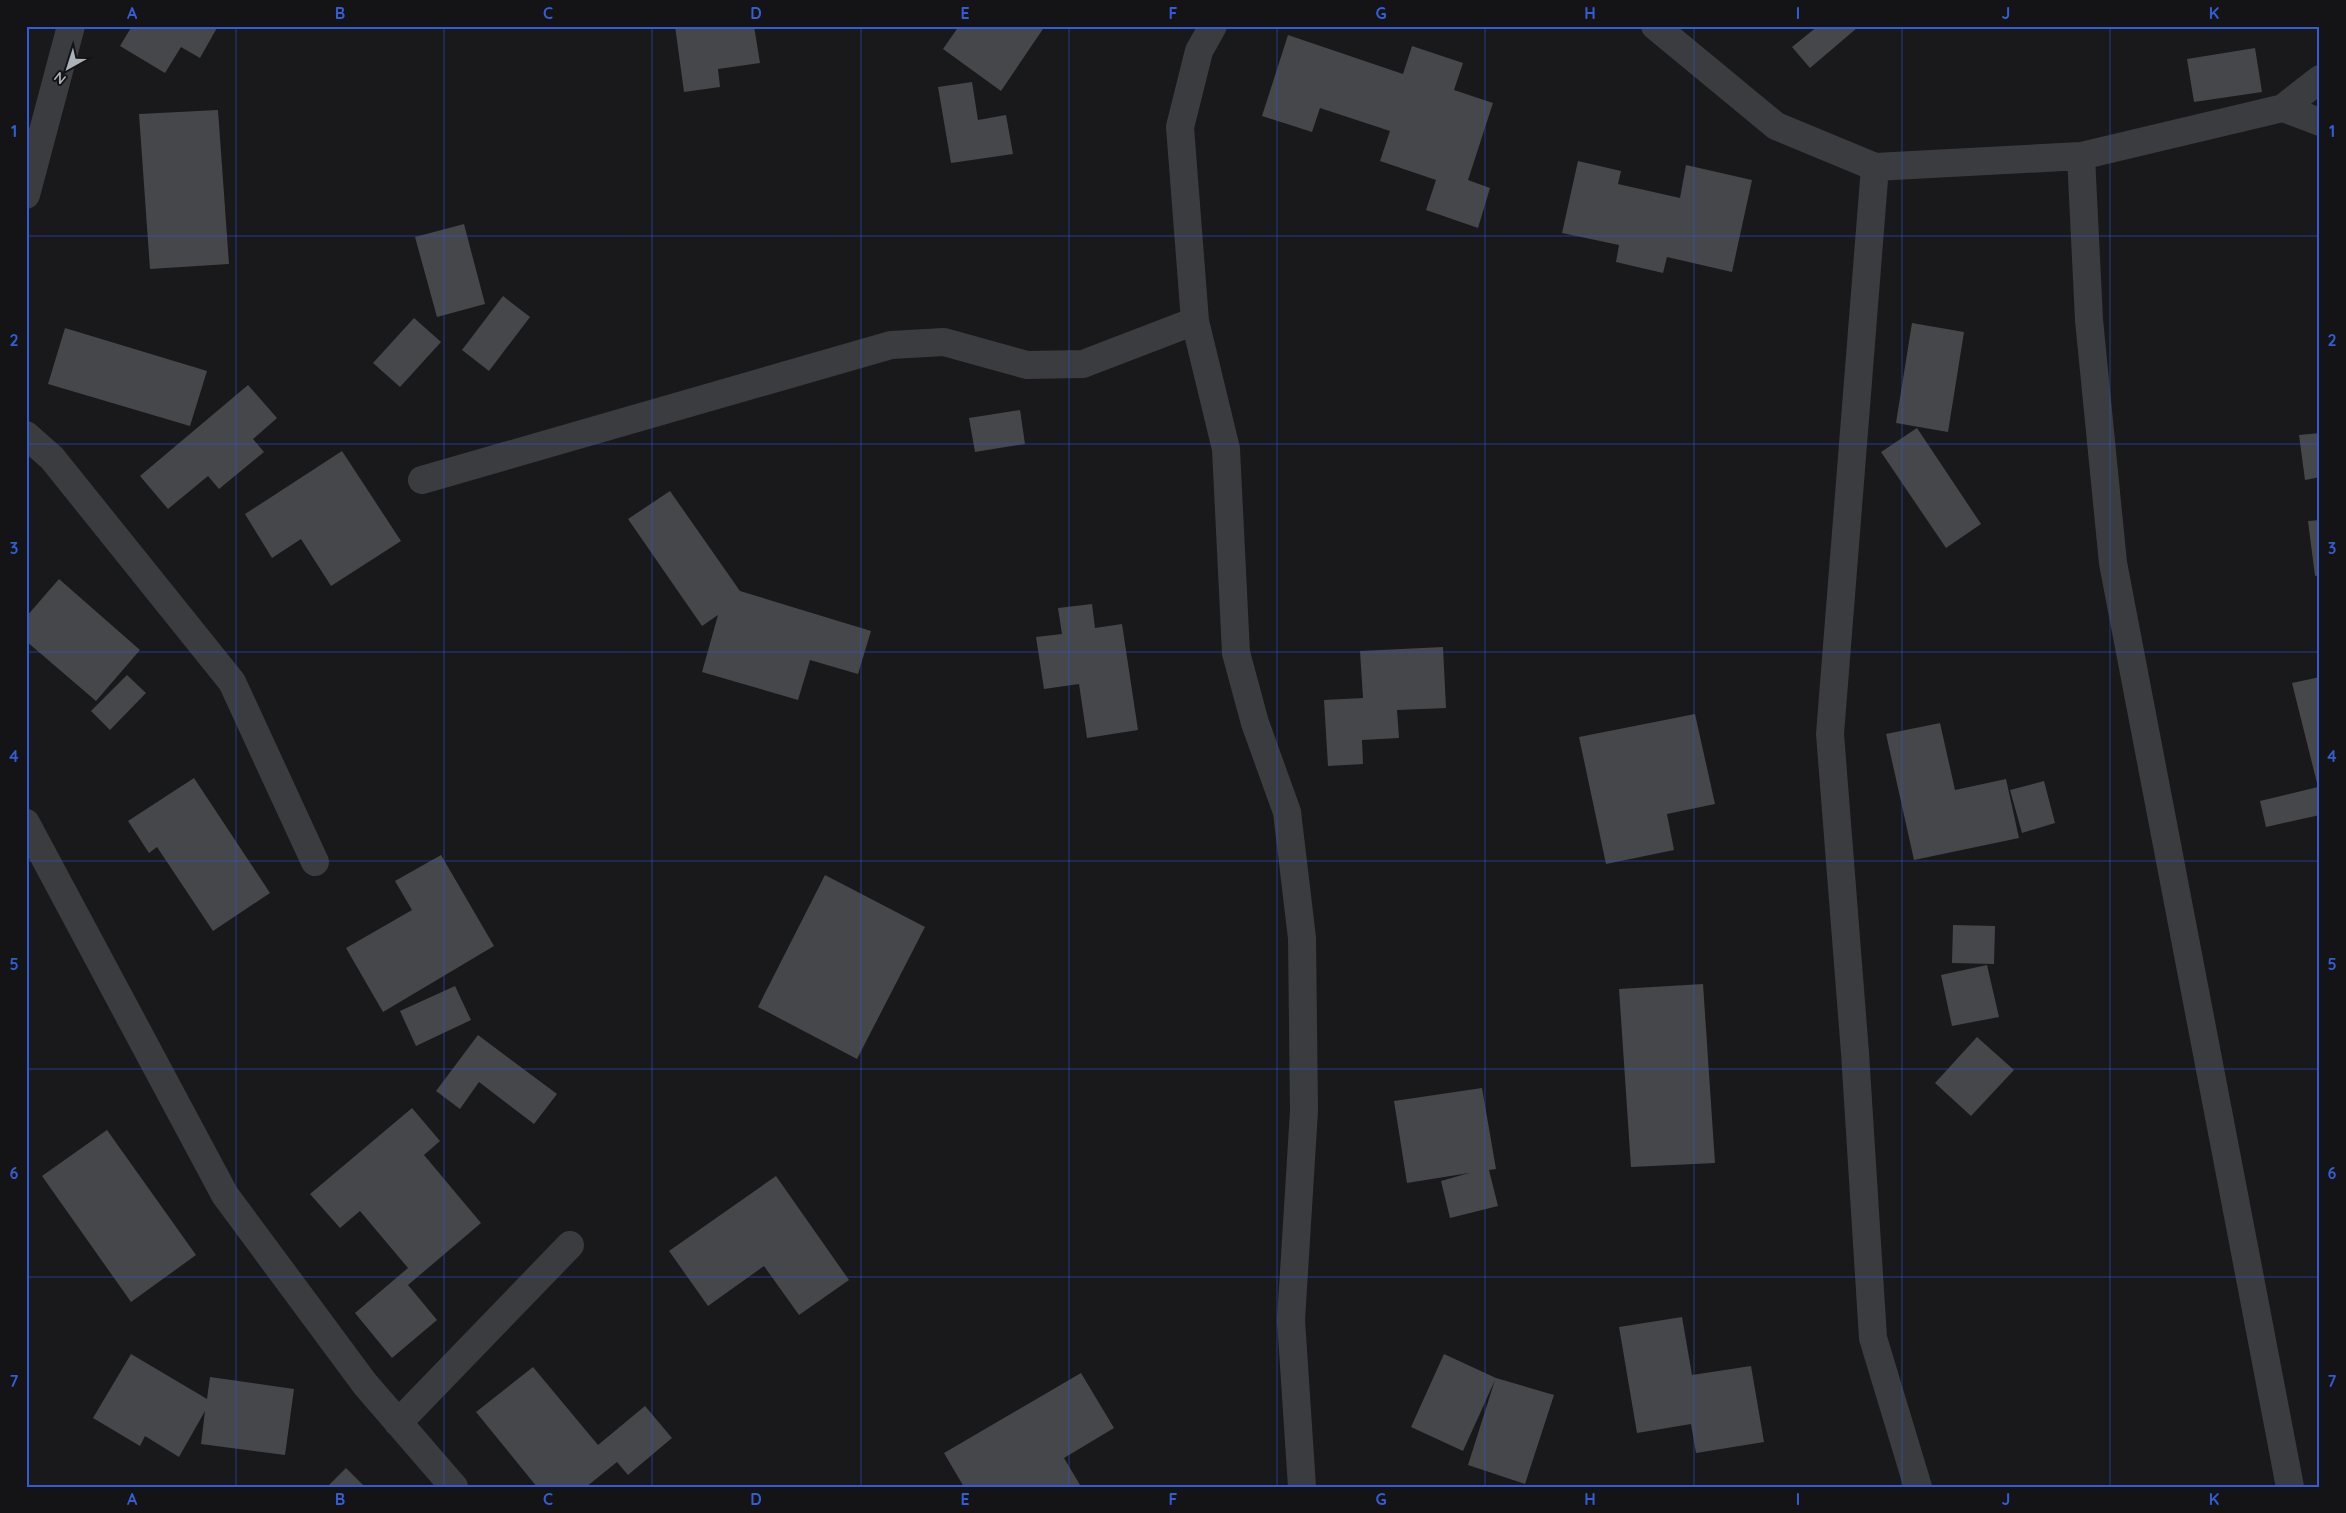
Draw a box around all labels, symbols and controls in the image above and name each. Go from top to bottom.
text: A [127,3,138,23]
text: B [335,3,345,23]
text: C [543,3,553,23]
text: D [750,3,762,23]
text: E [960,3,970,23]
text: F [1169,3,1178,23]
text: G [1375,3,1387,23]
text: H [1584,3,1596,23]
text: I [1796,3,1800,23]
text: J [2002,3,2010,23]
text: K [2209,3,2219,23]
north arrow [42,42,92,92]
text: N [50,68,69,88]
text: 1 [11,121,17,141]
text: 1 [2329,121,2335,141]
text: 2 [9,330,19,350]
text: 2 [2327,330,2337,350]
text: 3 [10,538,18,558]
text: 3 [2328,538,2336,558]
text: 4 [9,746,19,766]
text: 4 [2327,746,2337,766]
text: 5 [9,954,19,974]
text: 5 [2327,954,2337,974]
text: 6 [10,1163,19,1183]
text: 6 [2328,1163,2337,1183]
text: 7 [10,1371,19,1391]
text: 7 [2328,1371,2337,1391]
text: A [127,1489,138,1509]
text: B [335,1489,345,1509]
text: C [543,1489,553,1509]
text: D [750,1489,762,1509]
text: E [960,1489,970,1509]
text: F [1169,1489,1178,1509]
text: G [1375,1489,1387,1509]
text: H [1584,1489,1596,1509]
text: I [1796,1489,1800,1509]
text: J [2002,1489,2010,1509]
text: K [2209,1489,2219,1509]

